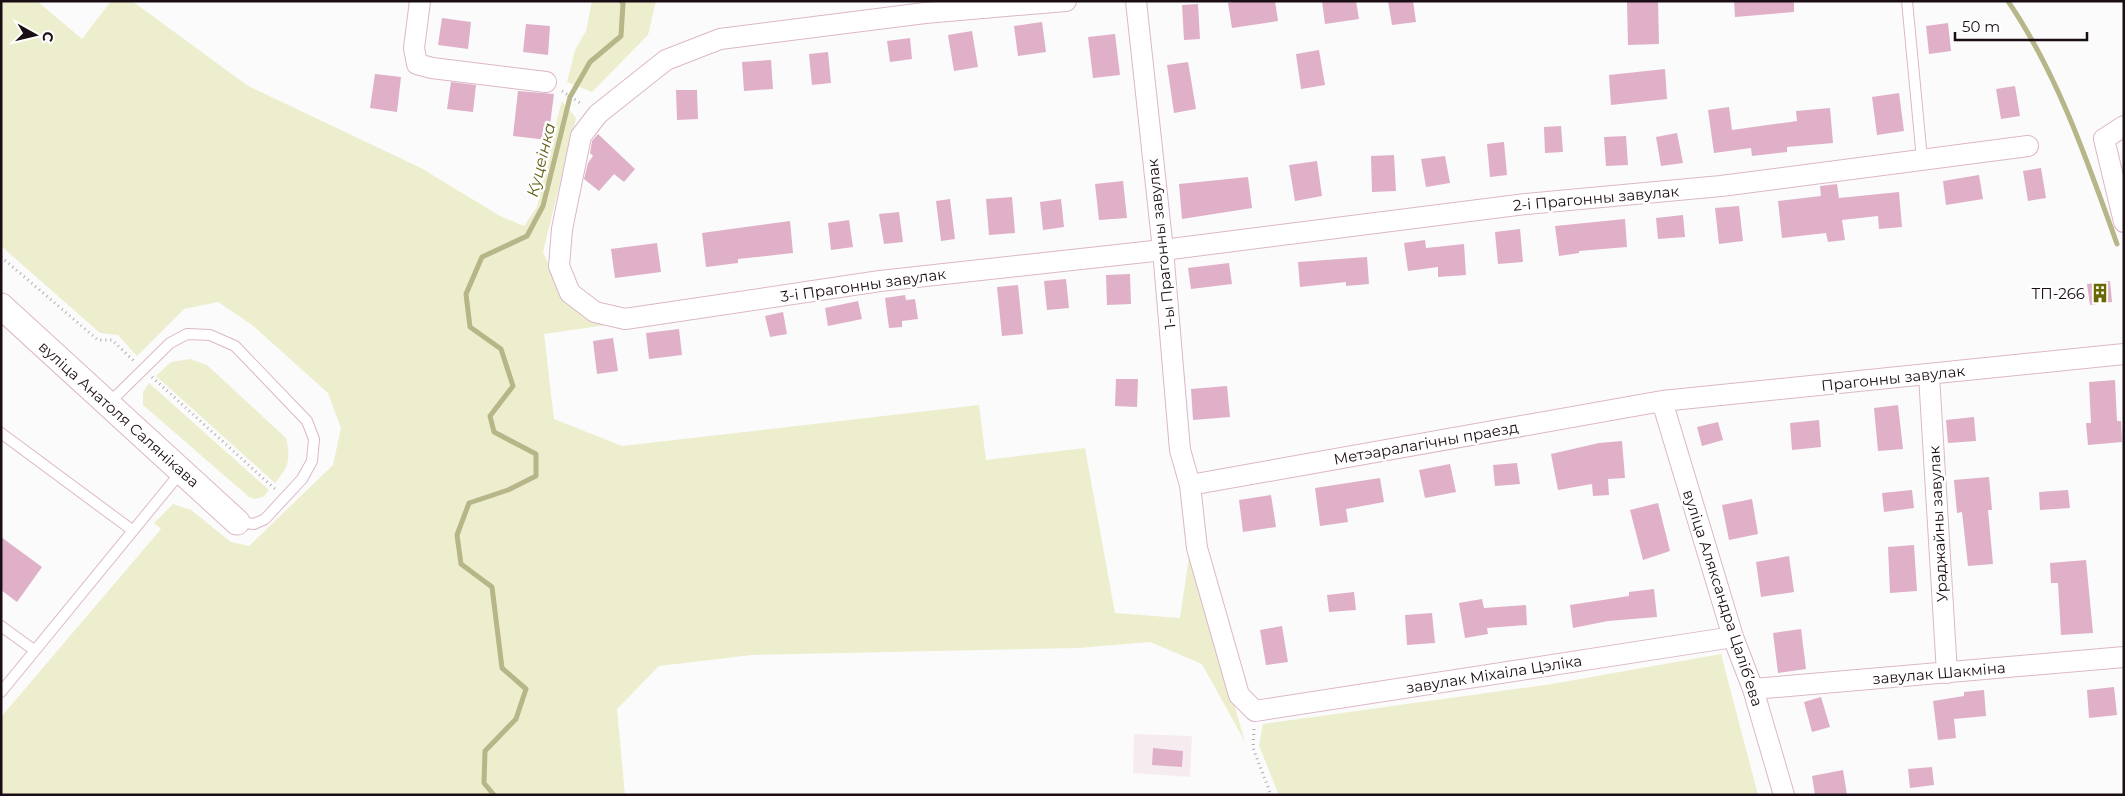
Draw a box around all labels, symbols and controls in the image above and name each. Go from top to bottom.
north arrow [10,10,60,60]
scale bar [1955,10,2088,42]
text: 50 m [1962,17,2000,36]
text: С [38,31,57,43]
water label: Куцеінка [523,121,559,199]
street label: 1-ы Прагонны завулак [1143,158,1179,330]
street label: 2-і Прагонны завулак [1512,181,1680,215]
street label: 3-і Прагонны завулак [779,264,947,306]
building icon: ТП-266 [2089,282,2111,304]
place label: ТП-266 [2032,284,2085,303]
street label: вуліца Анатоля Салянікава [35,337,203,491]
street label: Прагонны завулак [1820,361,1966,395]
street label: Метэаралагічны праезд [1332,417,1520,469]
street label: Ураджайны завулак [1924,445,1952,603]
street label: вуліца Аляксандра Цалібʼева [1679,487,1767,709]
street label: завулак Міхаіла Цэліка [1405,651,1583,697]
street label: завулак Шакміна [1872,658,2006,688]

